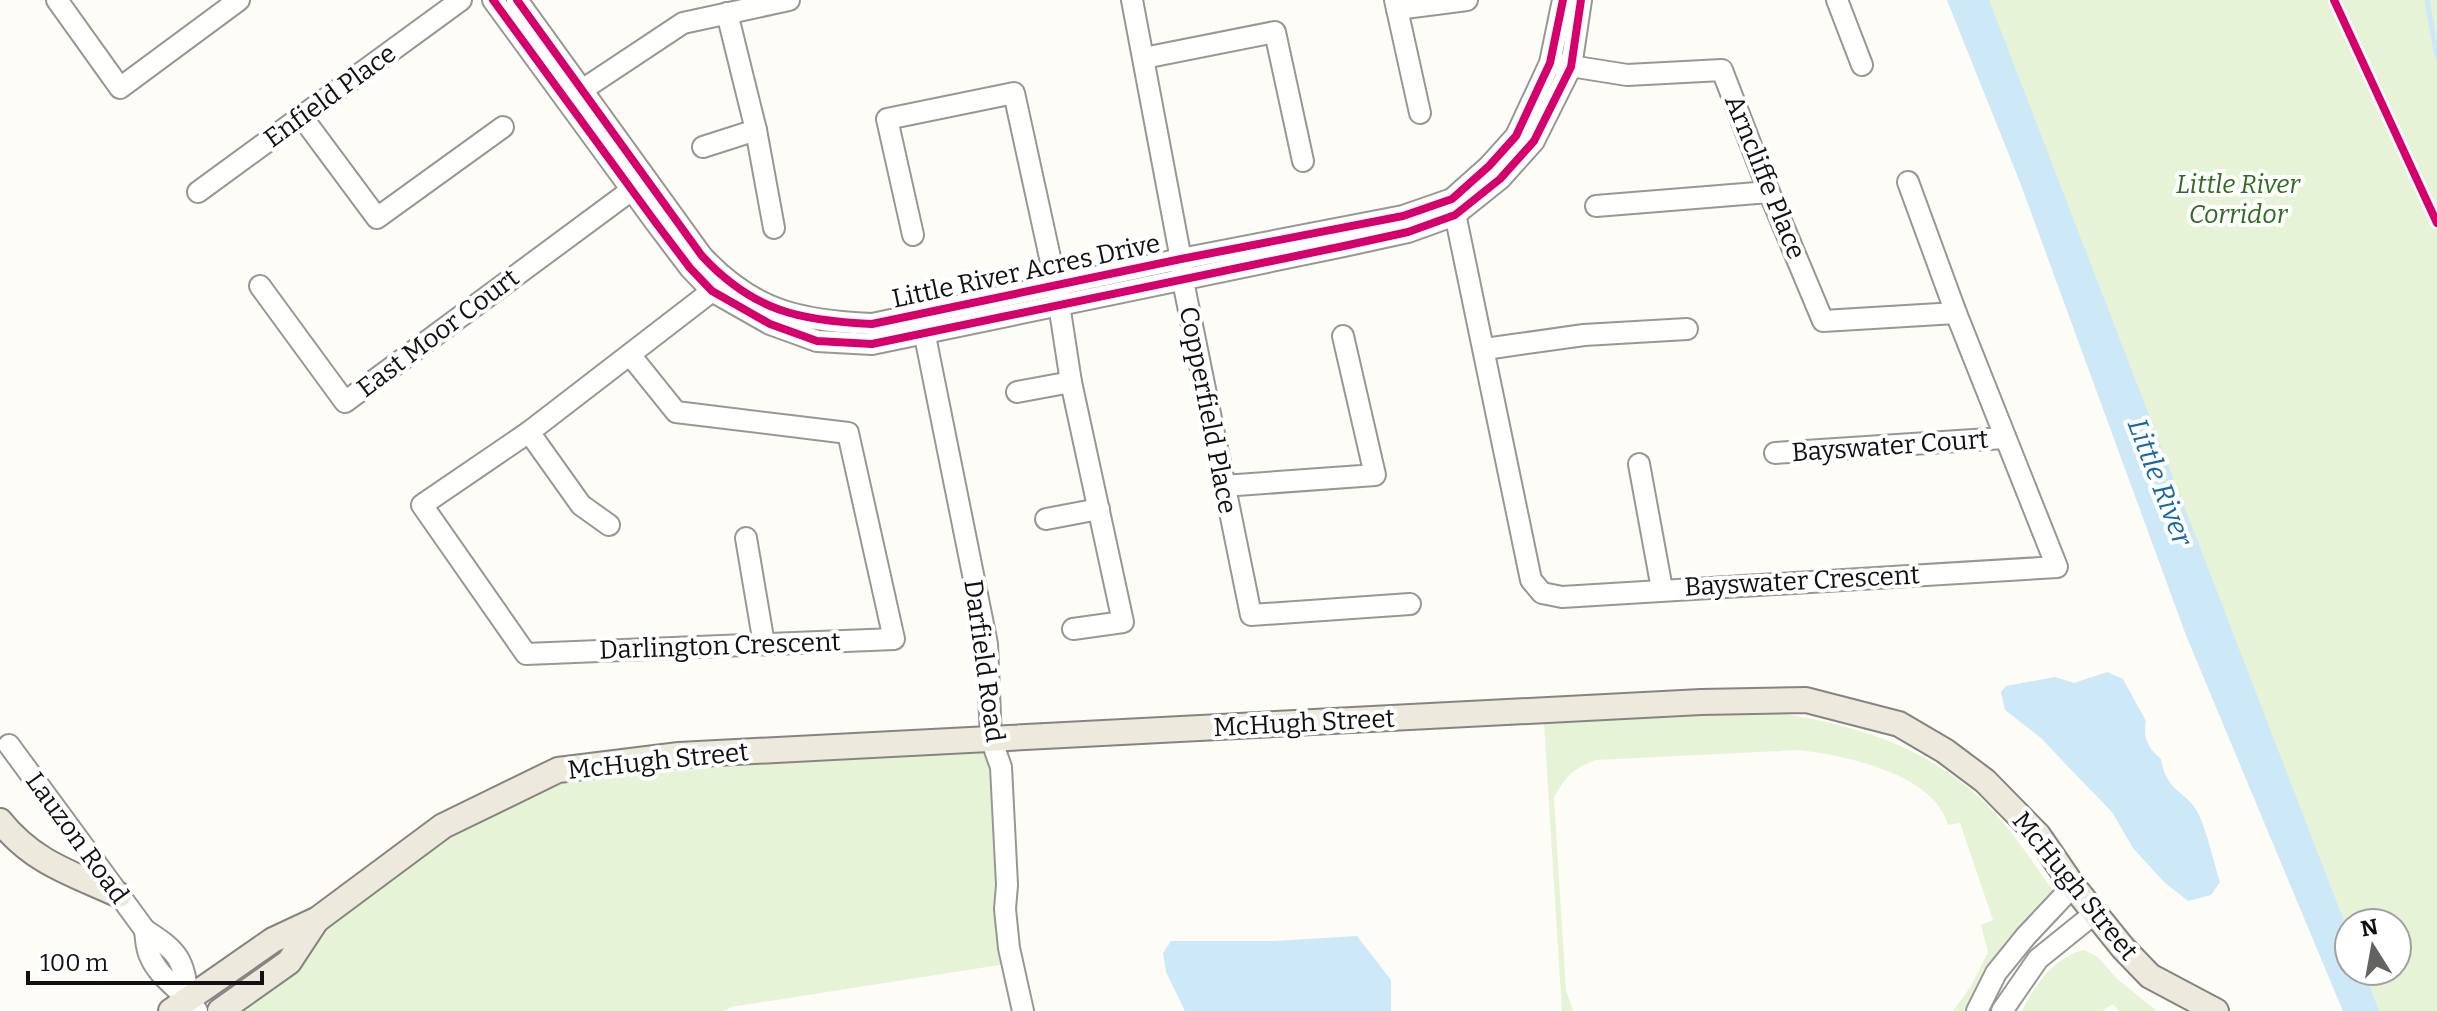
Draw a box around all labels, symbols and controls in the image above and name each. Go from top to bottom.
street label: Enfield Place [258,38,402,154]
street label: Arncliffe Place [1718,90,1812,264]
park label: Little River Corridor [2176,169,2301,230]
street label: Little River Acres Drive [889,227,1163,315]
street label: East Moor Court [351,262,525,404]
street label: Copperfield Place [1173,304,1243,516]
water label: Little River [2121,414,2200,552]
street label: Bayswater Court [1791,424,1990,468]
street label: Bayswater Crescent [1683,559,1921,603]
street label: Darfield Road [957,578,1011,744]
street label: Darlington Crescent [599,626,842,666]
street label: McHugh Street [1212,703,1396,743]
street label: McHugh Street [566,736,751,786]
street label: Lauzon Road [19,766,135,910]
street label: McHugh Street [2006,806,2145,967]
north arrow [2333,907,2413,987]
text: N [2358,913,2380,943]
scale bar [28,935,262,985]
text: 100 m [40,949,108,977]

